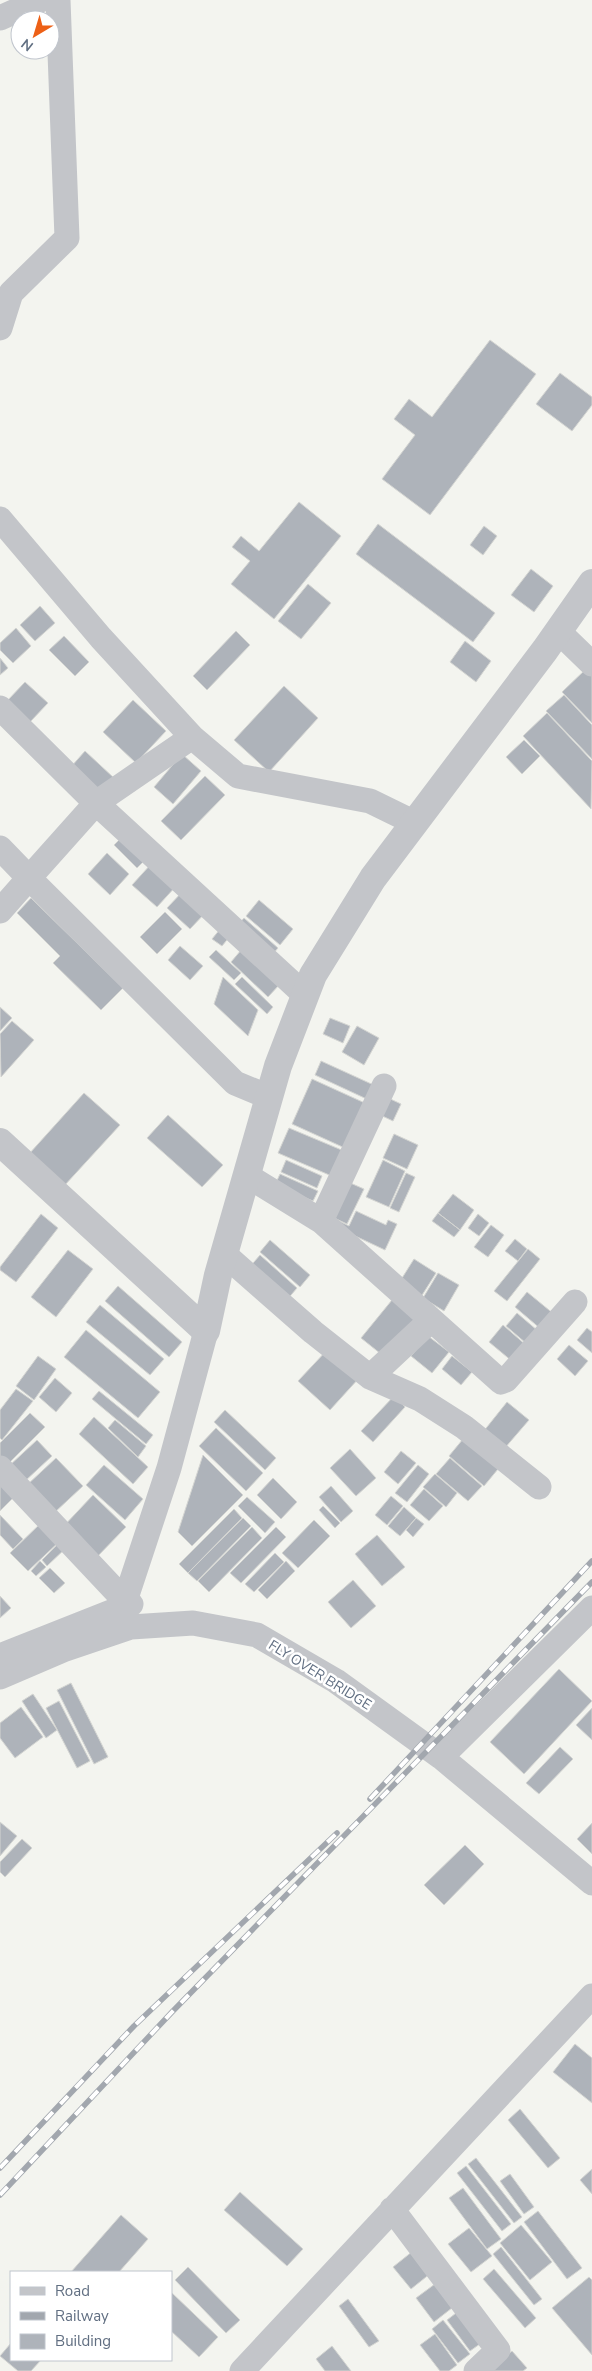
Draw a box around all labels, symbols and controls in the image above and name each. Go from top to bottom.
north arrow [10,10,60,60]
text: N [17,34,37,56]
street label: FLY OVER BRIDGE [265,1636,375,1714]
legend [10,2271,172,2361]
text: Road [55,2281,90,2301]
text: Railway [55,2306,109,2326]
text: Building [55,2331,111,2351]

